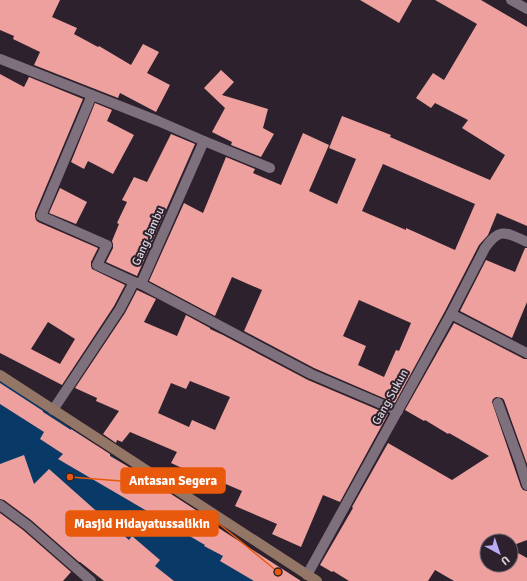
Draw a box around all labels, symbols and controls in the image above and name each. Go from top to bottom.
street label: Gang Jambu [129,204,168,268]
street label: Gang Sukun [369,367,412,428]
callout: Antasan Segera [121,468,225,493]
text: Antasan Segera [129,473,217,489]
callout: Masjid Hidayatussalikin [66,511,218,536]
text: Masjid Hidayatussalikin [74,516,210,532]
north arrow [479,533,519,573]
text: U [498,553,512,568]

